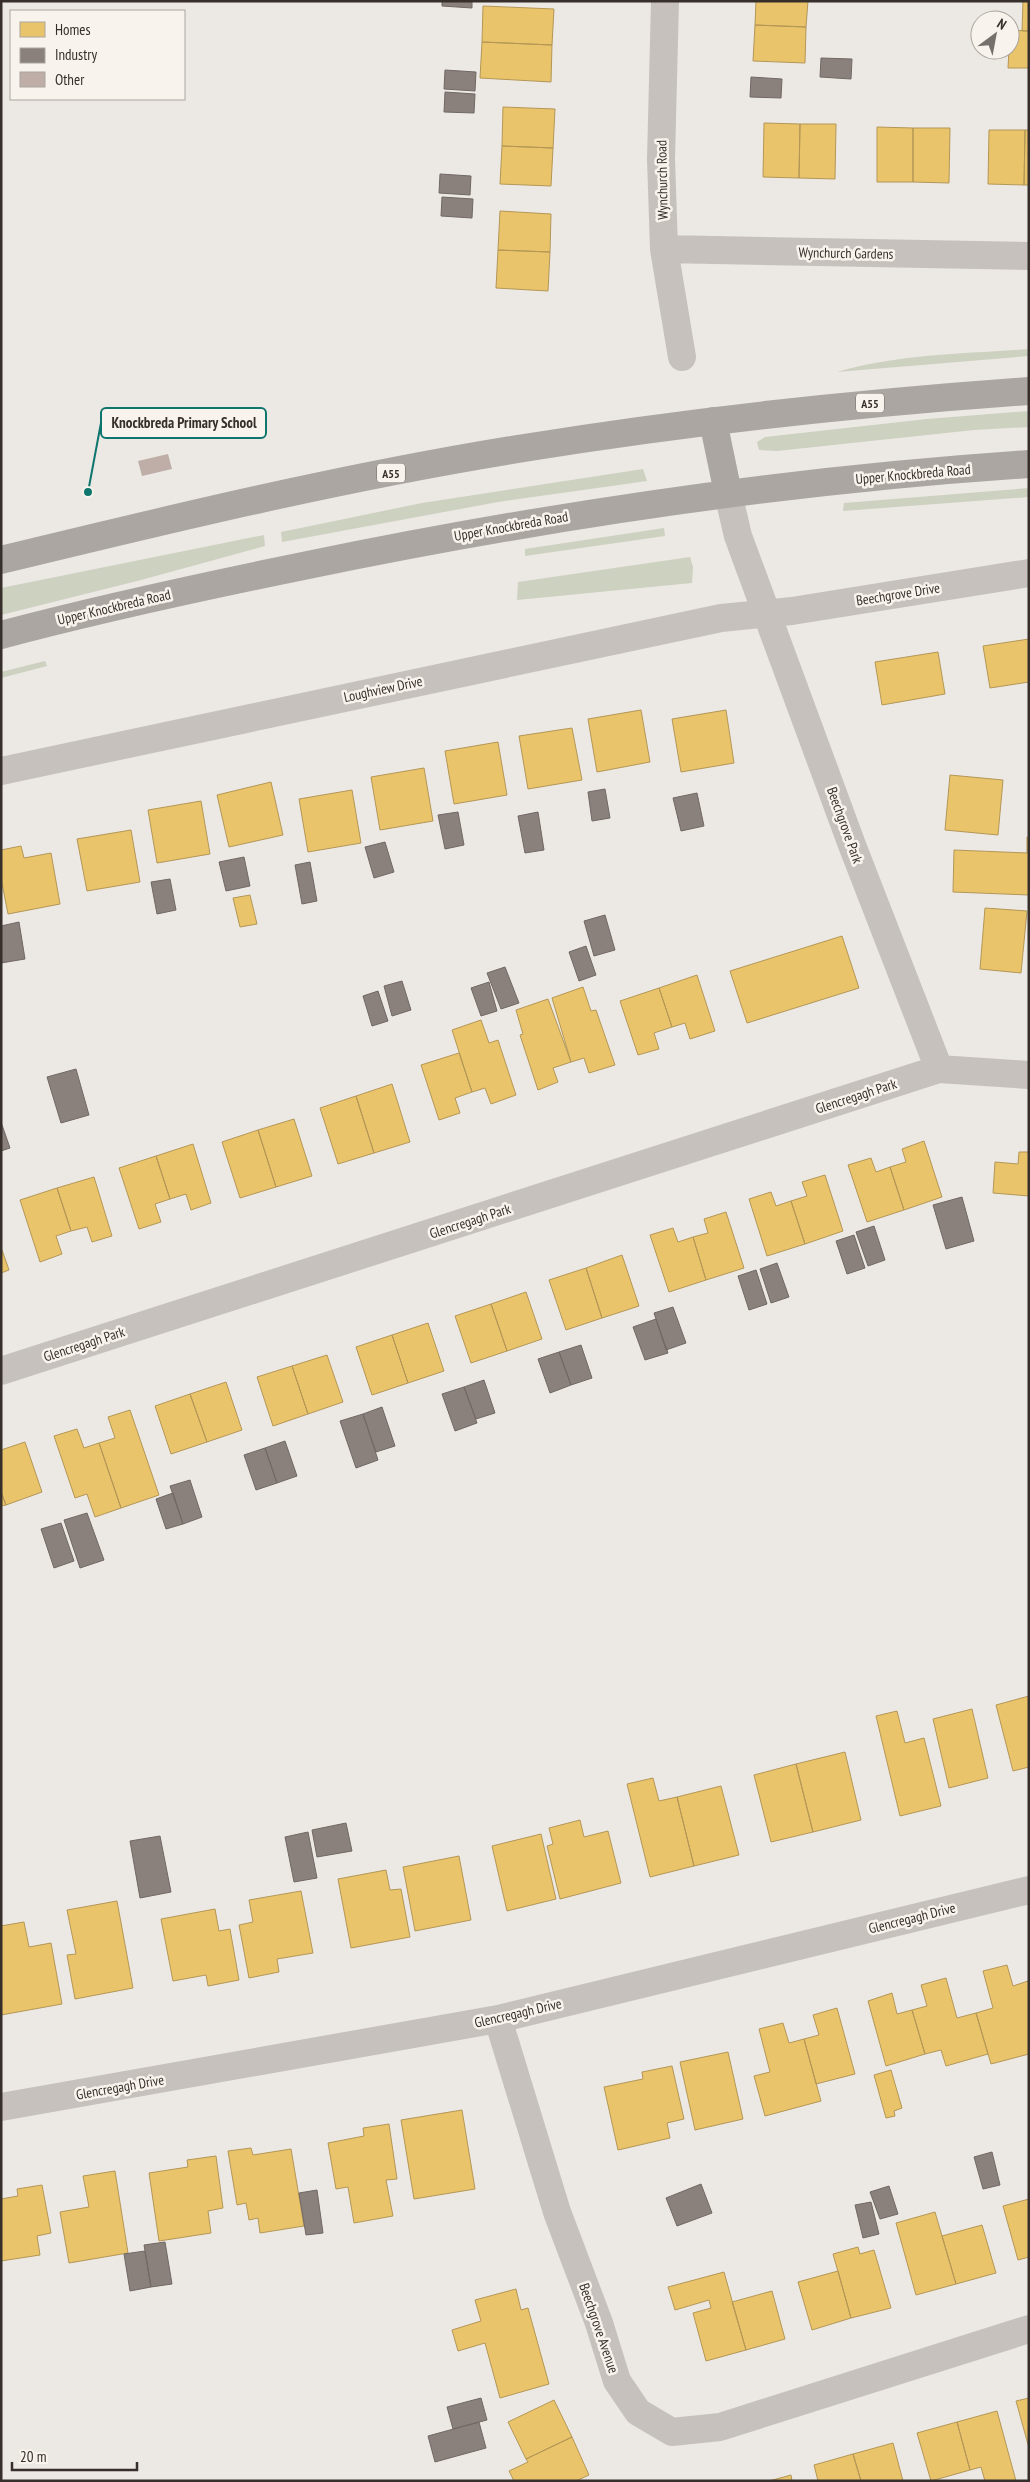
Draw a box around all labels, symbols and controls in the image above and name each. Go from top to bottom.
legend [10,10,185,100]
north arrow [970,10,1020,60]
text: N [994,14,1010,34]
text: Homes [55,20,91,39]
text: Industry [55,45,97,64]
text: Other [55,70,85,89]
street label: Wynchurch Road [652,140,672,220]
street label: Wynchurch Gardens [798,243,894,263]
road number: A55 [856,393,884,412]
callout: Knockbreda Primary School [101,408,266,438]
text: Knockbreda Primary School [111,413,257,432]
street label: Upper Knockbreda Road [855,460,971,488]
road number: A55 [377,463,405,482]
street label: Upper Knockbreda Road [453,507,569,545]
street label: Beechgrove Drive [855,578,941,609]
street label: Upper Knockbreda Road [56,585,172,629]
street label: Loughview Drive [342,672,424,706]
street label: Beechgrove Park [823,784,867,866]
street label: Glencregagh Park [813,1074,899,1118]
street label: Glencregagh Park [427,1199,513,1243]
street label: Glencregagh Park [41,1322,127,1366]
street label: Glencregagh Drive [867,1898,957,1937]
street label: Glencregagh Drive [473,1994,564,2032]
street label: Glencregagh Drive [75,2070,166,2104]
street label: Beechgrove Avenue [575,2281,623,2376]
scale bar [12,2440,138,2472]
text: 20 m [20,2447,46,2466]

